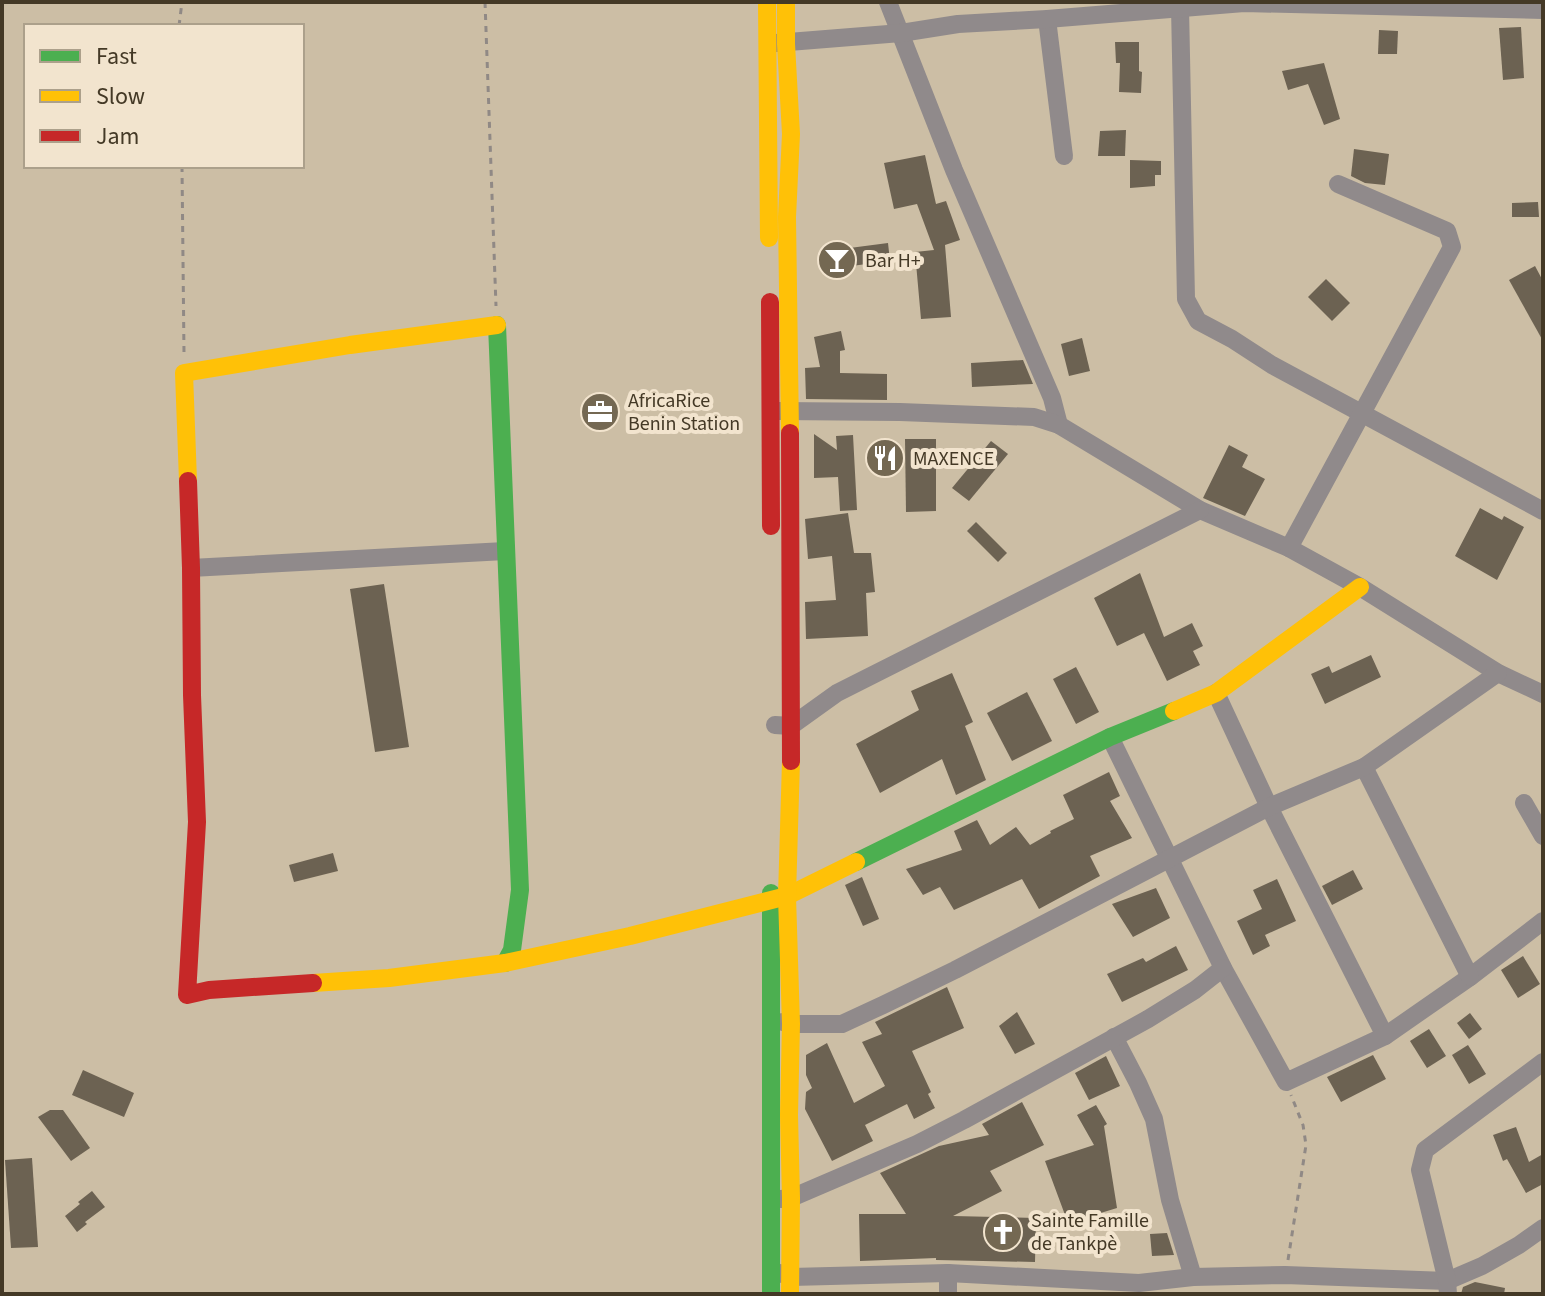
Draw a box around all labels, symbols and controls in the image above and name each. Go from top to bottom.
legend [24,24,304,168]
text: Fast [96,39,137,74]
text: Slow [96,79,145,114]
text: Jam [96,119,140,154]
bar icon: Bar H+ [816,239,858,281]
place label: Bar H+ [865,247,921,275]
place label: AfricaRice Benin Station [628,387,740,438]
office icon: AfricaRice Benin Station [579,391,621,433]
restaurant icon: MAXENCE [864,437,906,479]
place label: MAXENCE [913,445,994,473]
place label: Sainte Famille de Tankpè [1031,1207,1149,1258]
church icon: Sainte Famille de Tankpè [982,1211,1024,1253]

